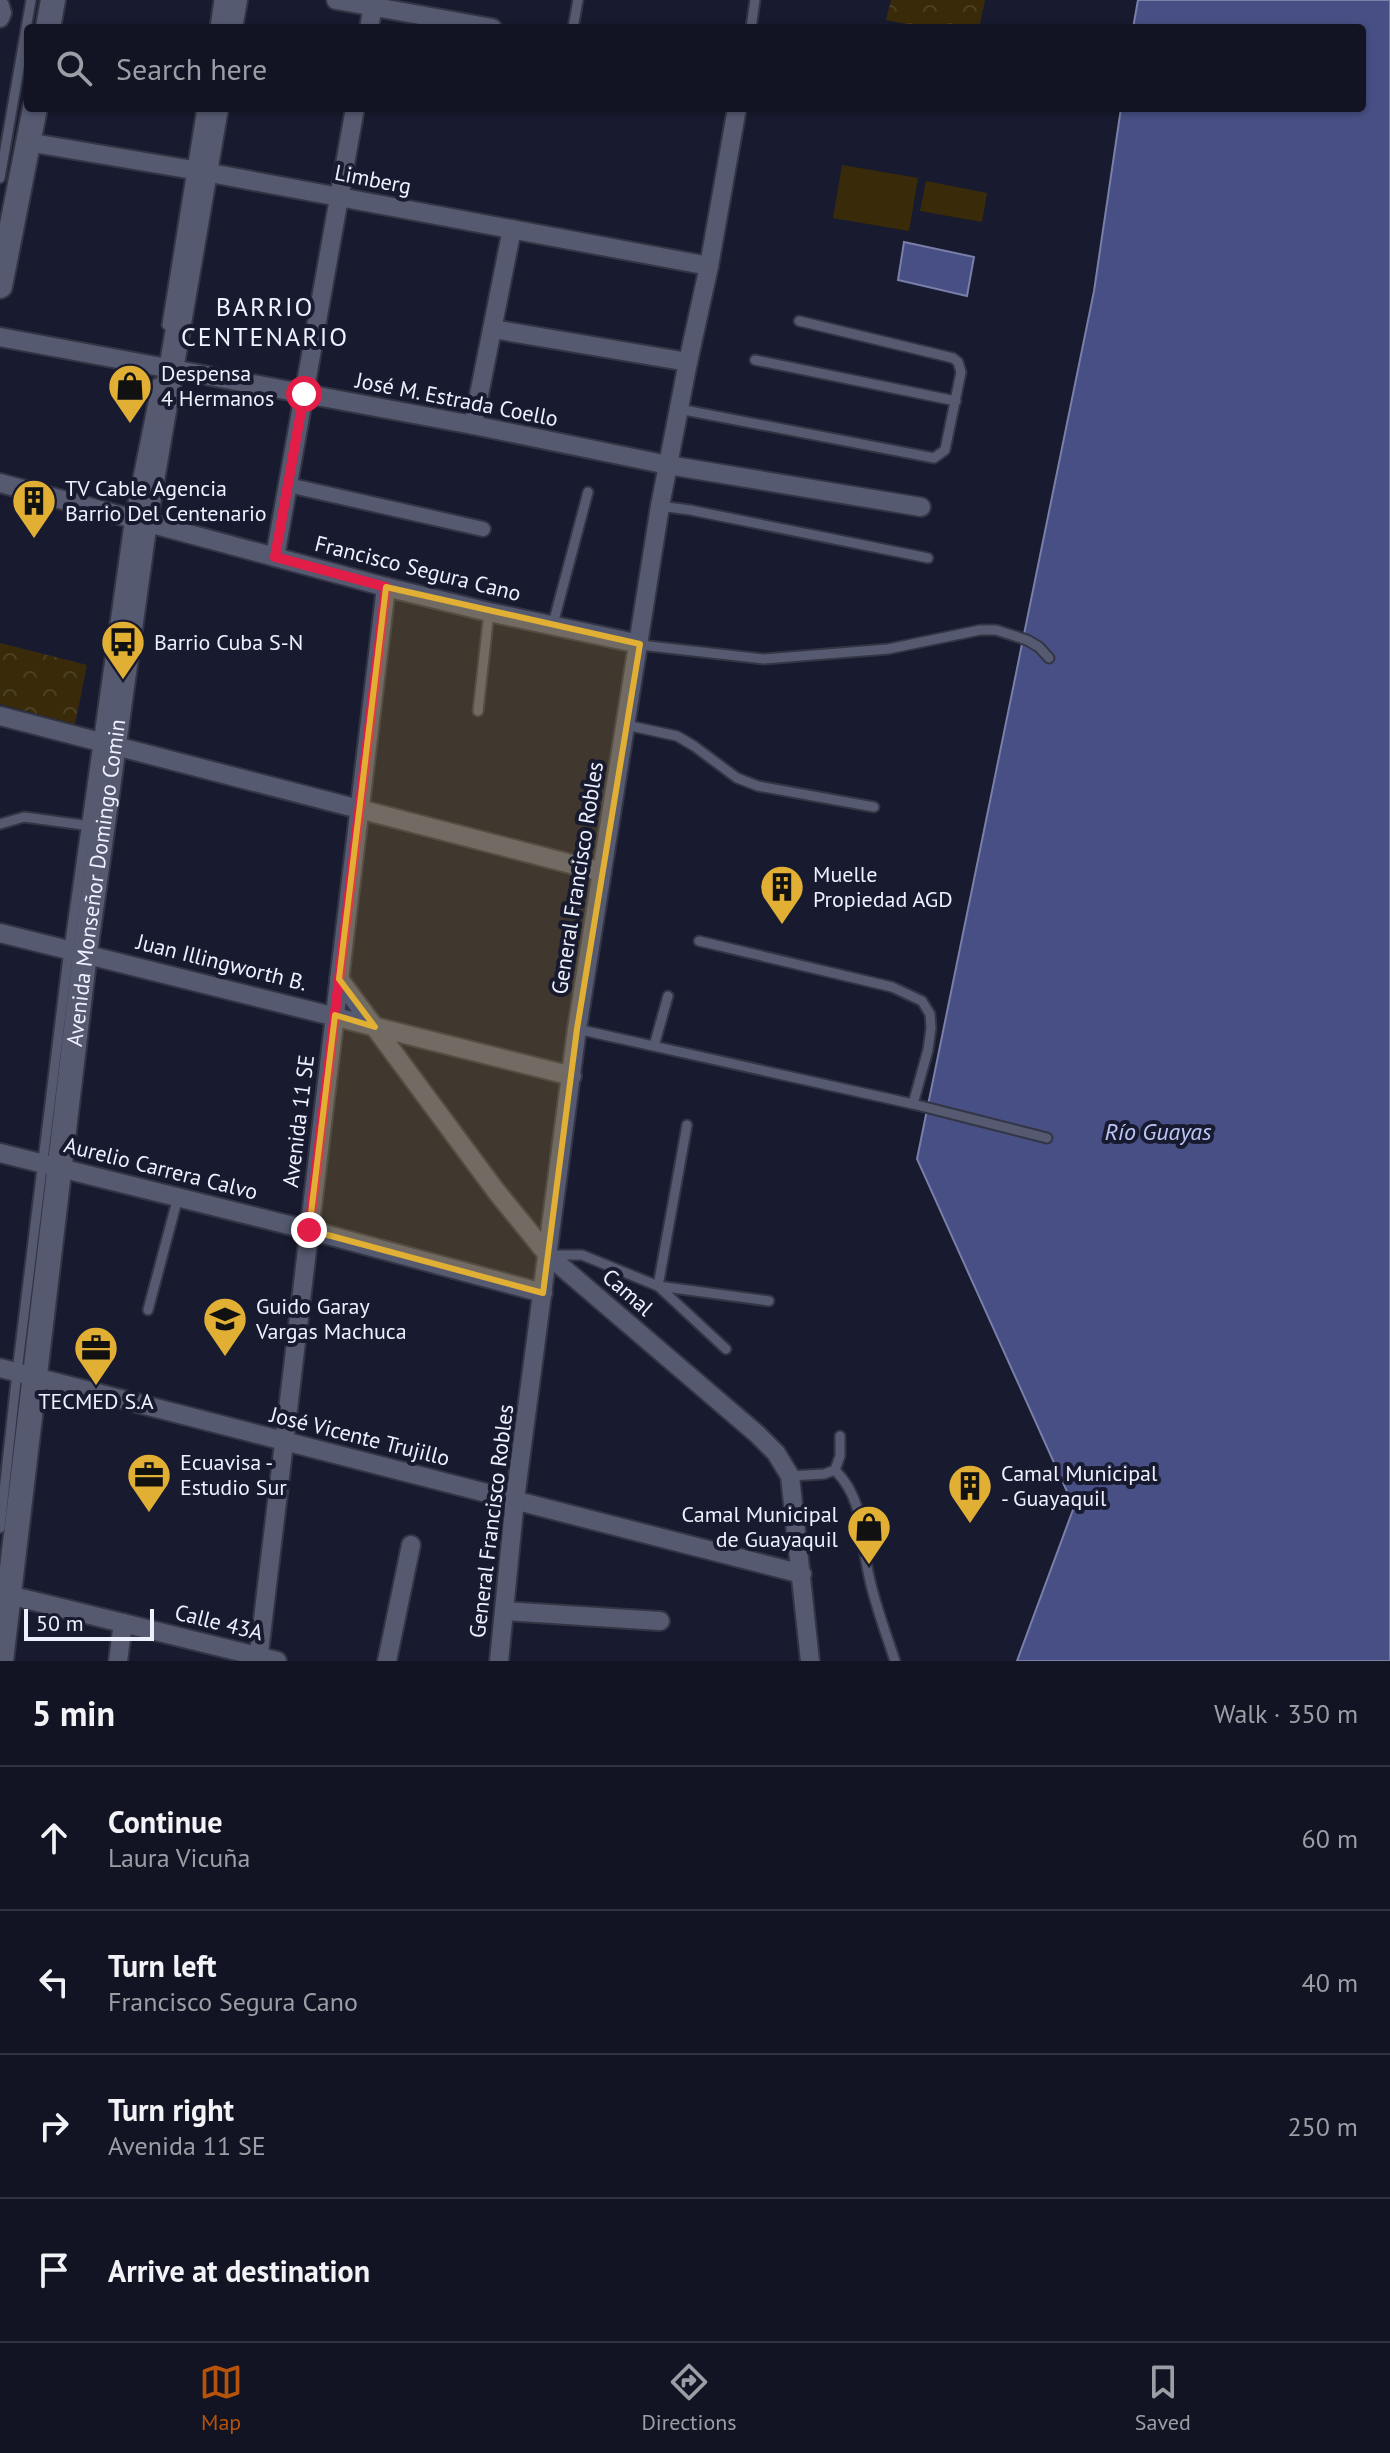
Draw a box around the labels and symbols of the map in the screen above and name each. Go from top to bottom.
street label: Limberg [332,158,414,200]
district label: BARRIO CENTENARIO [181,290,349,353]
place label: Despensa 4 Hermanos [161,359,274,412]
shop icon: Despensa 4 Hermanos [106,362,154,425]
street label: José M. Estrada Coello [352,365,561,432]
route start [286,376,322,412]
place label: TV Cable Agencia Barrio Del Centenario [65,474,267,527]
building icon: TV Cable Agencia Barrio Del Centenario [10,477,58,540]
street label: Francisco Segura Cano [312,529,524,607]
bus stop icon: Barrio Cuba S-N [99,618,147,681]
place label: Barrio Cuba S-N [154,628,303,656]
street label: Avenida Monseñor Domingo Comin [60,717,131,1048]
street label: General Francisco Robles [545,760,609,996]
place label: Muelle Propiedad AGD [813,860,953,913]
building icon: Muelle Propiedad AGD [758,863,806,926]
street label: Juan Illingworth B. [133,927,310,997]
street label: Avenida 11 SE [276,1053,320,1189]
water label: Río Guayas [1104,1116,1212,1147]
street label: Aurelio Carrera Calvo [61,1130,261,1206]
route end [291,1212,327,1248]
street label: Camal [597,1262,660,1322]
place label: Guido Garay Vargas Machuca [255,1292,407,1345]
school or university icon: Guido Garay Vargas Machuca [201,1295,249,1358]
office icon: TECMED S.A [72,1324,120,1387]
place label: TECMED S.A [38,1387,154,1415]
street label: José Vicente Trujillo [266,1400,453,1472]
street label: General Francisco Robles [463,1403,519,1639]
place label: Ecuavisa - Estudio Sur [180,1448,287,1501]
office icon: Ecuavisa - Estudio Sur [125,1451,173,1514]
place label: Camal Municipal - Guayaquil [1001,1459,1158,1512]
building icon: Camal Municipal - Guayaquil [946,1462,994,1525]
place label: Camal Municipal de Guayaquil [682,1500,839,1553]
shop icon: Camal Municipal de Guayaquil [845,1503,893,1566]
street label: Calle 43A [172,1598,266,1646]
scale bar [24,1605,154,1641]

